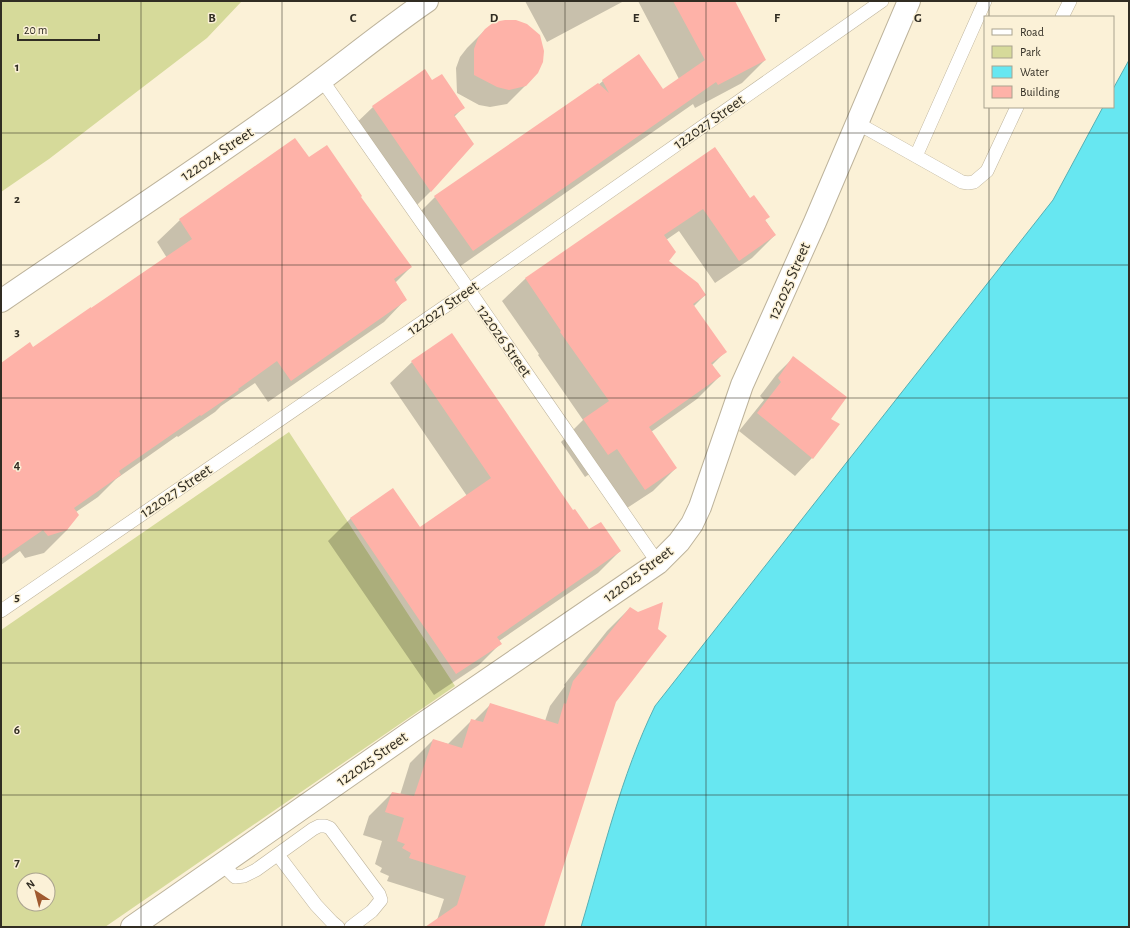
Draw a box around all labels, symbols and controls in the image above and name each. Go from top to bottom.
text: B [208,12,216,25]
text: C [350,12,357,25]
text: D [490,12,499,25]
text: E [633,12,640,25]
text: F [774,12,781,25]
text: G [914,12,922,25]
scale bar [18,16,99,42]
legend [984,16,1114,108]
text: 20 m [24,24,47,36]
text: Road [1020,26,1044,38]
text: Park [1020,46,1041,58]
text: 1 [15,61,19,74]
text: Water [1020,66,1049,78]
text: Building [1020,86,1060,98]
street label: 122027 Street [671,92,747,152]
street label: 122024 Street [178,124,256,184]
text: 2 [14,193,20,206]
street label: 122025 Street [765,240,813,322]
street label: 122027 Street [405,278,481,338]
street label: 122026 Street [473,302,535,380]
text: 3 [14,326,20,339]
text: 4 [14,459,21,472]
street label: 122027 Street [137,461,215,521]
street label: 122025 Street [600,543,676,605]
text: 5 [14,591,20,604]
text: 6 [14,724,20,737]
street label: 122025 Street [333,729,411,789]
text: 7 [14,856,20,869]
north arrow [16,872,56,912]
text: N [24,878,37,891]

